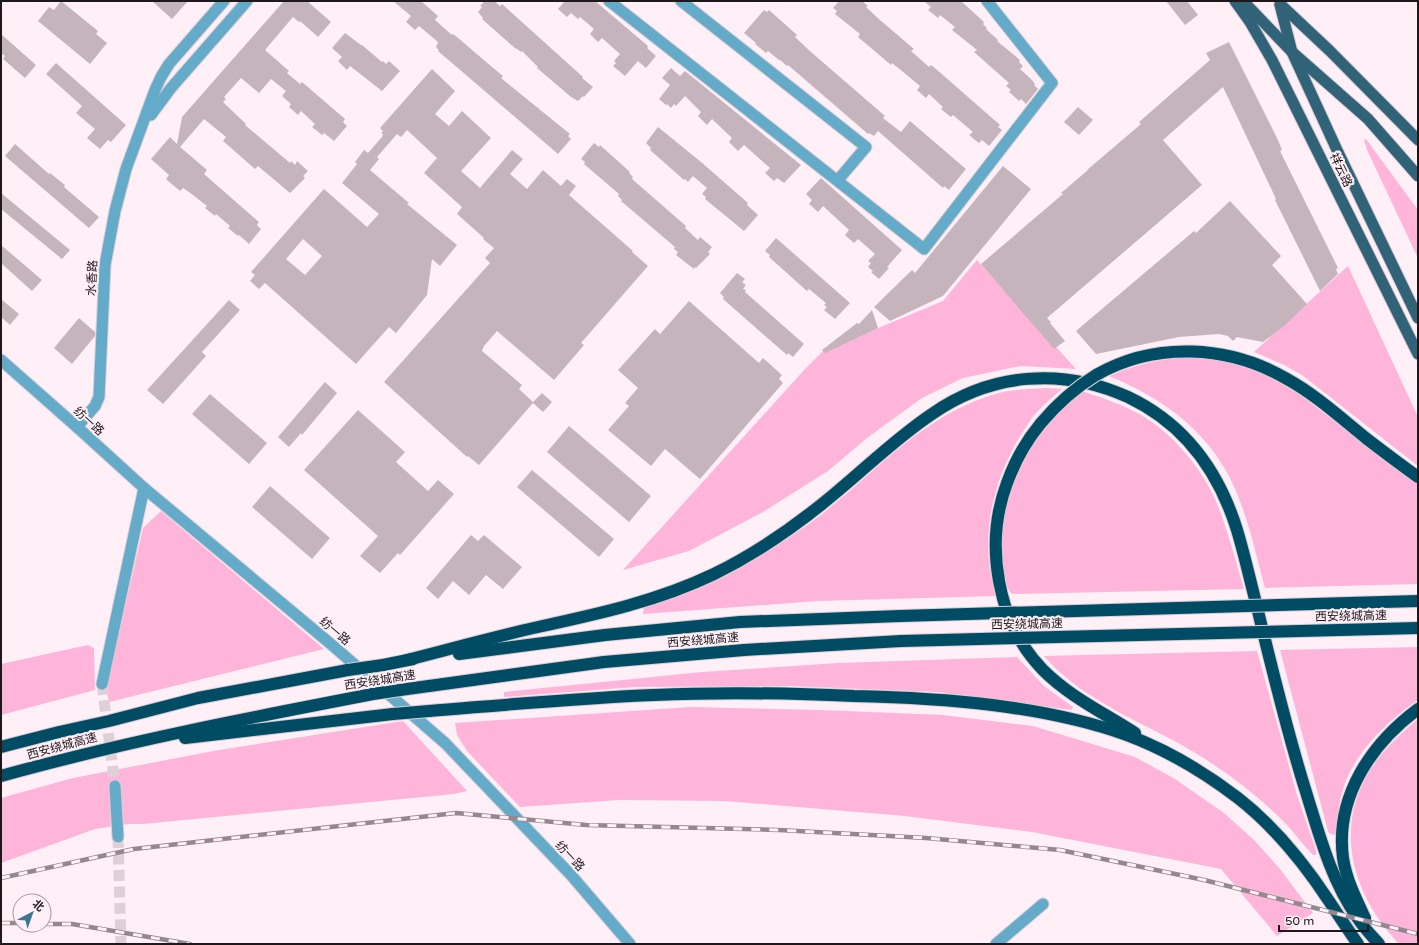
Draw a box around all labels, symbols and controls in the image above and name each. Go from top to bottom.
street label: 祥云路 [1327,151,1355,189]
street label: 水香路 [84,260,100,296]
street label: 纺一路 [71,404,107,438]
street label: 西安绕城高速 [1315,608,1387,624]
street label: 纺一路 [317,614,353,648]
street label: 西安绕城高速 [991,616,1063,632]
street label: 西安绕城高速 [667,630,739,650]
street label: 西安绕城高速 [343,667,417,693]
street label: 西安绕城高速 [25,730,99,762]
street label: 纺一路 [553,838,587,874]
north arrow [12,893,52,933]
text: 北 [30,897,47,914]
scale bar [1279,907,1368,933]
text: 50 m [1285,914,1314,928]

